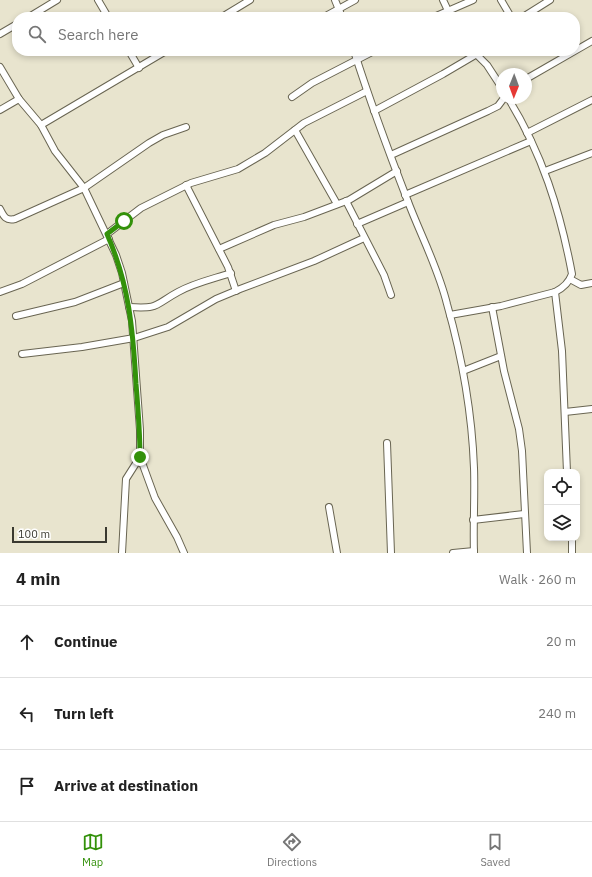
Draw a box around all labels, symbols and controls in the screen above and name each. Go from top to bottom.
search box [12,12,580,56]
icon: search [26,23,48,45]
text: Search here [58,25,138,44]
north arrow [496,68,532,104]
route start [115,212,133,230]
route end [131,448,149,466]
map controls [544,469,580,541]
button: locate [544,469,580,505]
button: layers [544,505,580,541]
scale bar [12,525,107,544]
text: 100 m [18,527,50,541]
text: 4 min [16,568,60,590]
text: Walk · 260 m [499,571,576,588]
icon: ahead [16,631,38,653]
text: Continue [54,632,118,651]
text: 20 m [546,633,576,650]
icon: left [16,703,38,725]
text: Turn left [54,704,114,723]
text: 240 m [538,705,576,722]
icon: arrive [16,775,38,797]
text: Arrive at destination [54,776,198,795]
tab: Map [82,831,104,869]
tab: Directions [267,831,317,869]
tab: Saved [480,831,510,869]

